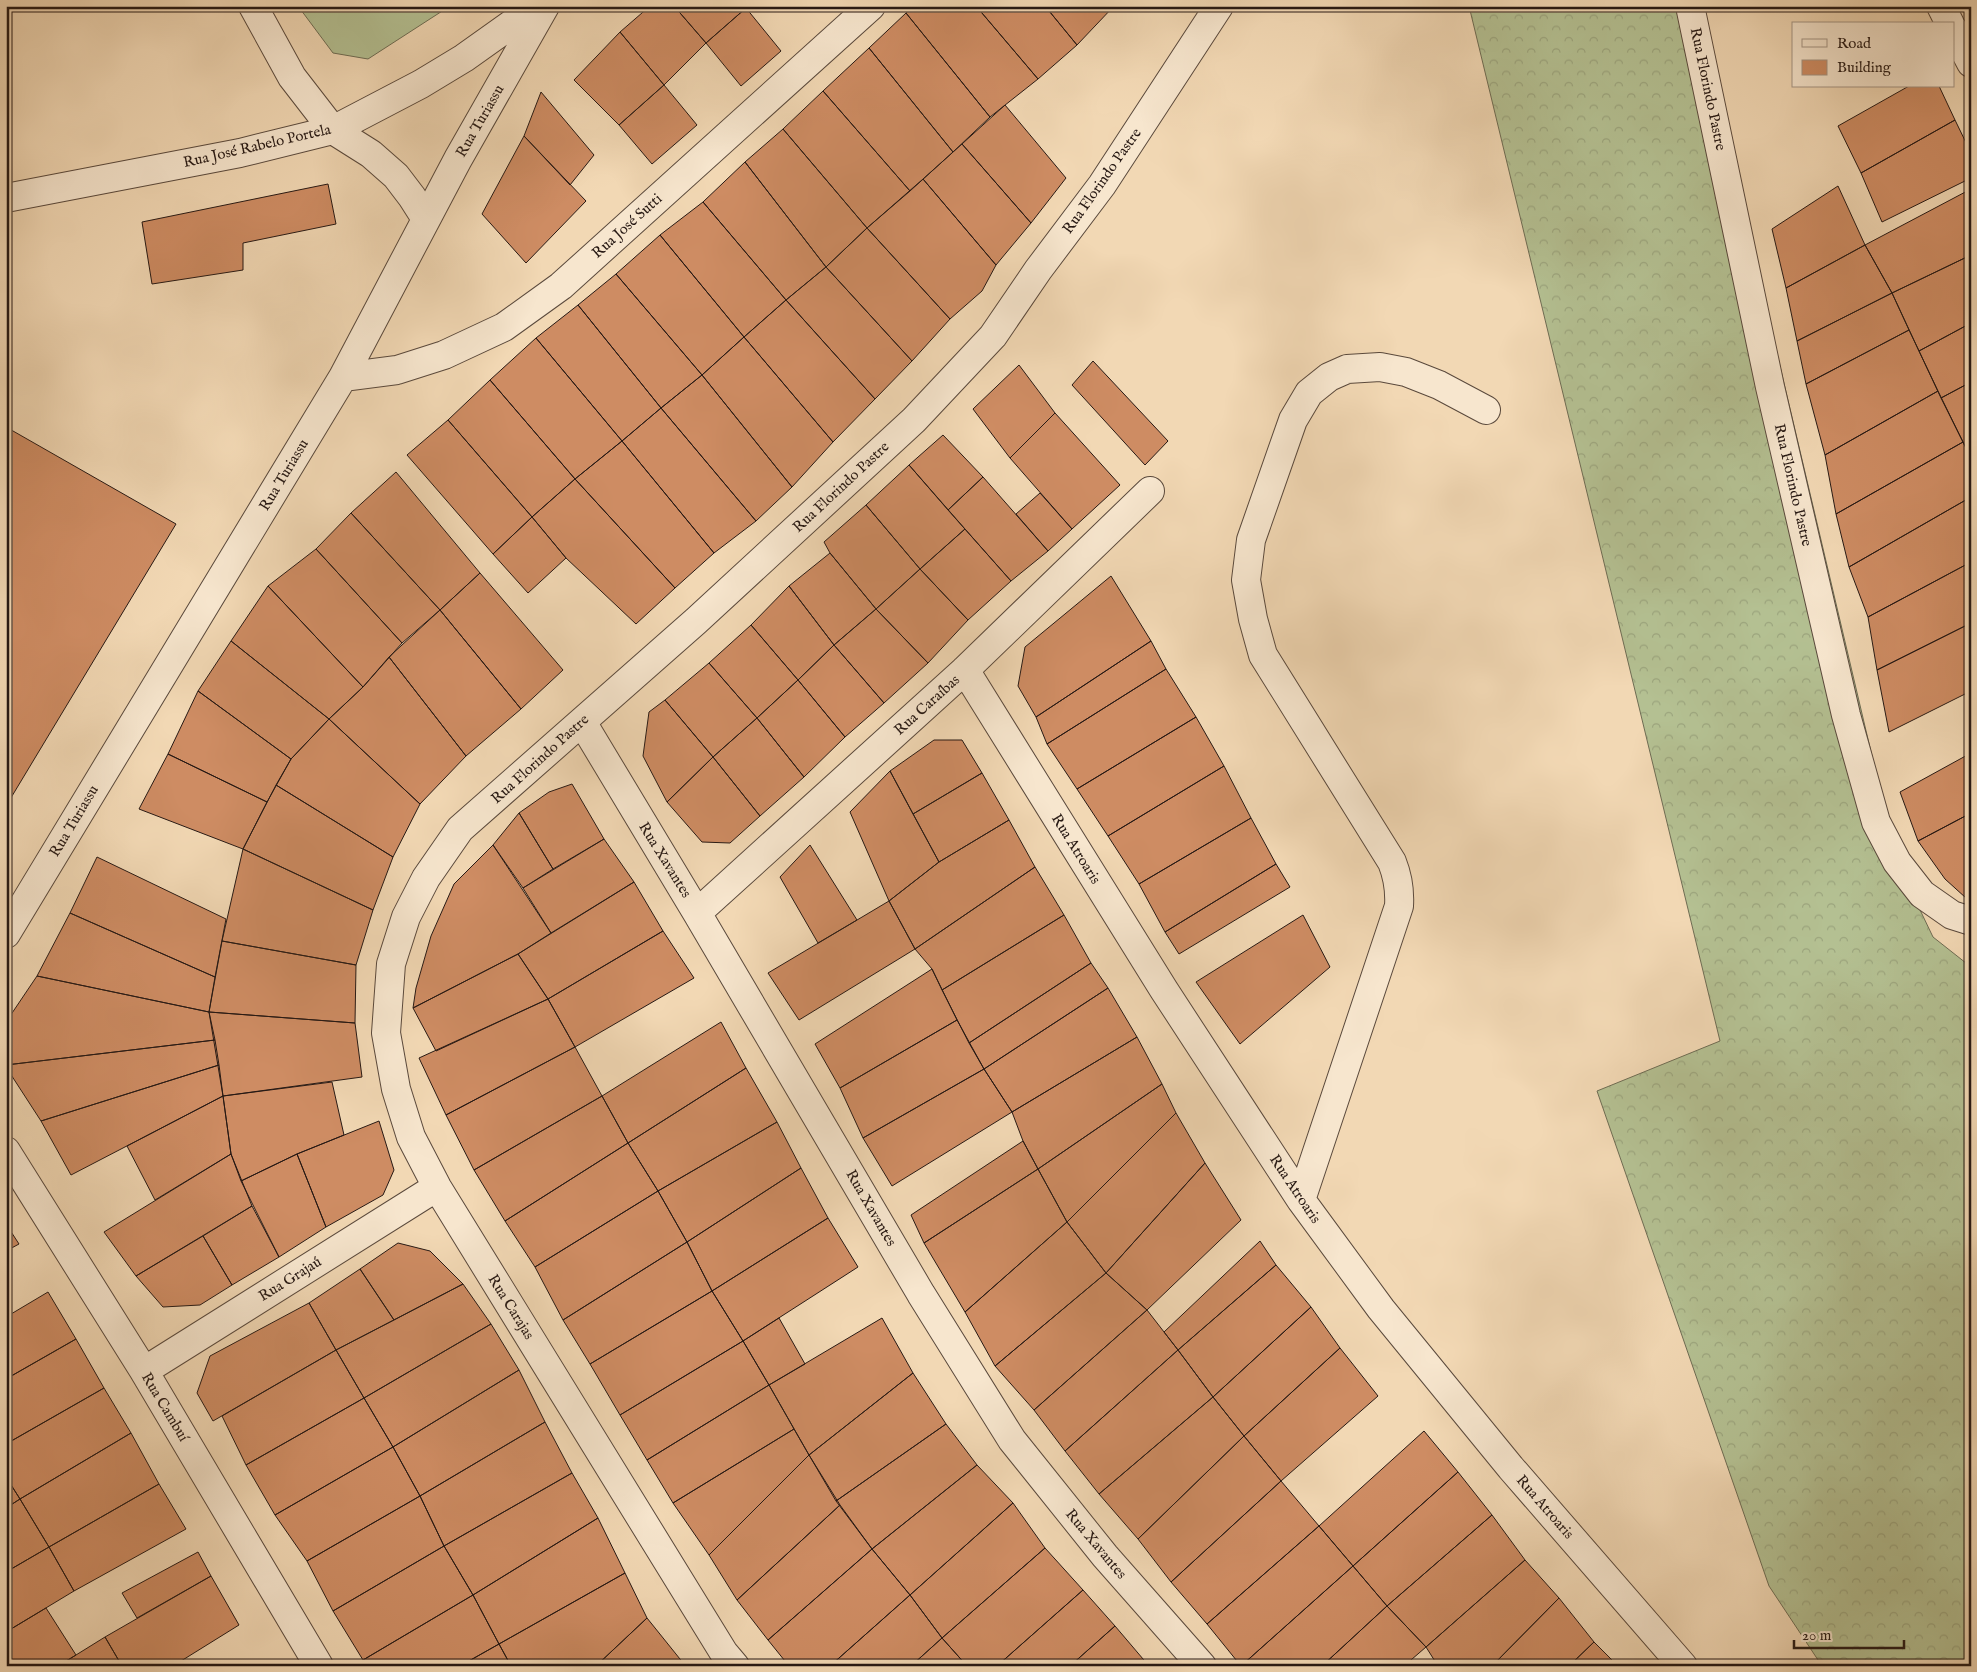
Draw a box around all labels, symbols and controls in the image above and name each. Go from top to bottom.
legend [1792,22,1954,88]
street label: Rua Florindo Pastre [1686,26,1730,152]
text: Road [1837,34,1872,53]
text: Building [1837,58,1892,77]
street label: Rua Turiassu [452,81,508,161]
street label: Rua José Rabelo Portela [181,120,333,172]
street label: Rua Florindo Pastre [1058,124,1146,238]
street label: Rua José Sutti [588,190,666,262]
street label: Rua Florindo Pastre [1770,422,1816,548]
street label: Rua Turiassu [255,435,313,514]
street label: Rua Florindo Pastre [789,437,893,537]
street label: Rua Caraíbas [890,671,964,739]
street label: Rua Florindo Pastre [487,710,593,808]
street label: Rua Turiassu [45,781,103,860]
street label: Rua Atroaris [1047,810,1105,888]
street label: Rua Xavantes [634,819,696,901]
street label: Rua Atroaris [1265,1151,1325,1227]
street label: Rua Xavantes [841,1166,901,1250]
street label: Rua Grajaú [255,1252,325,1306]
street label: Rua Carajas [483,1271,539,1343]
street label: Rua Cambuí [137,1369,194,1446]
street label: Rua Atroaris [1512,1471,1578,1543]
street label: Rua Xavantes [1061,1505,1131,1583]
scale bar [1794,1617,1904,1649]
text: 20 m [1802,1626,1832,1645]

